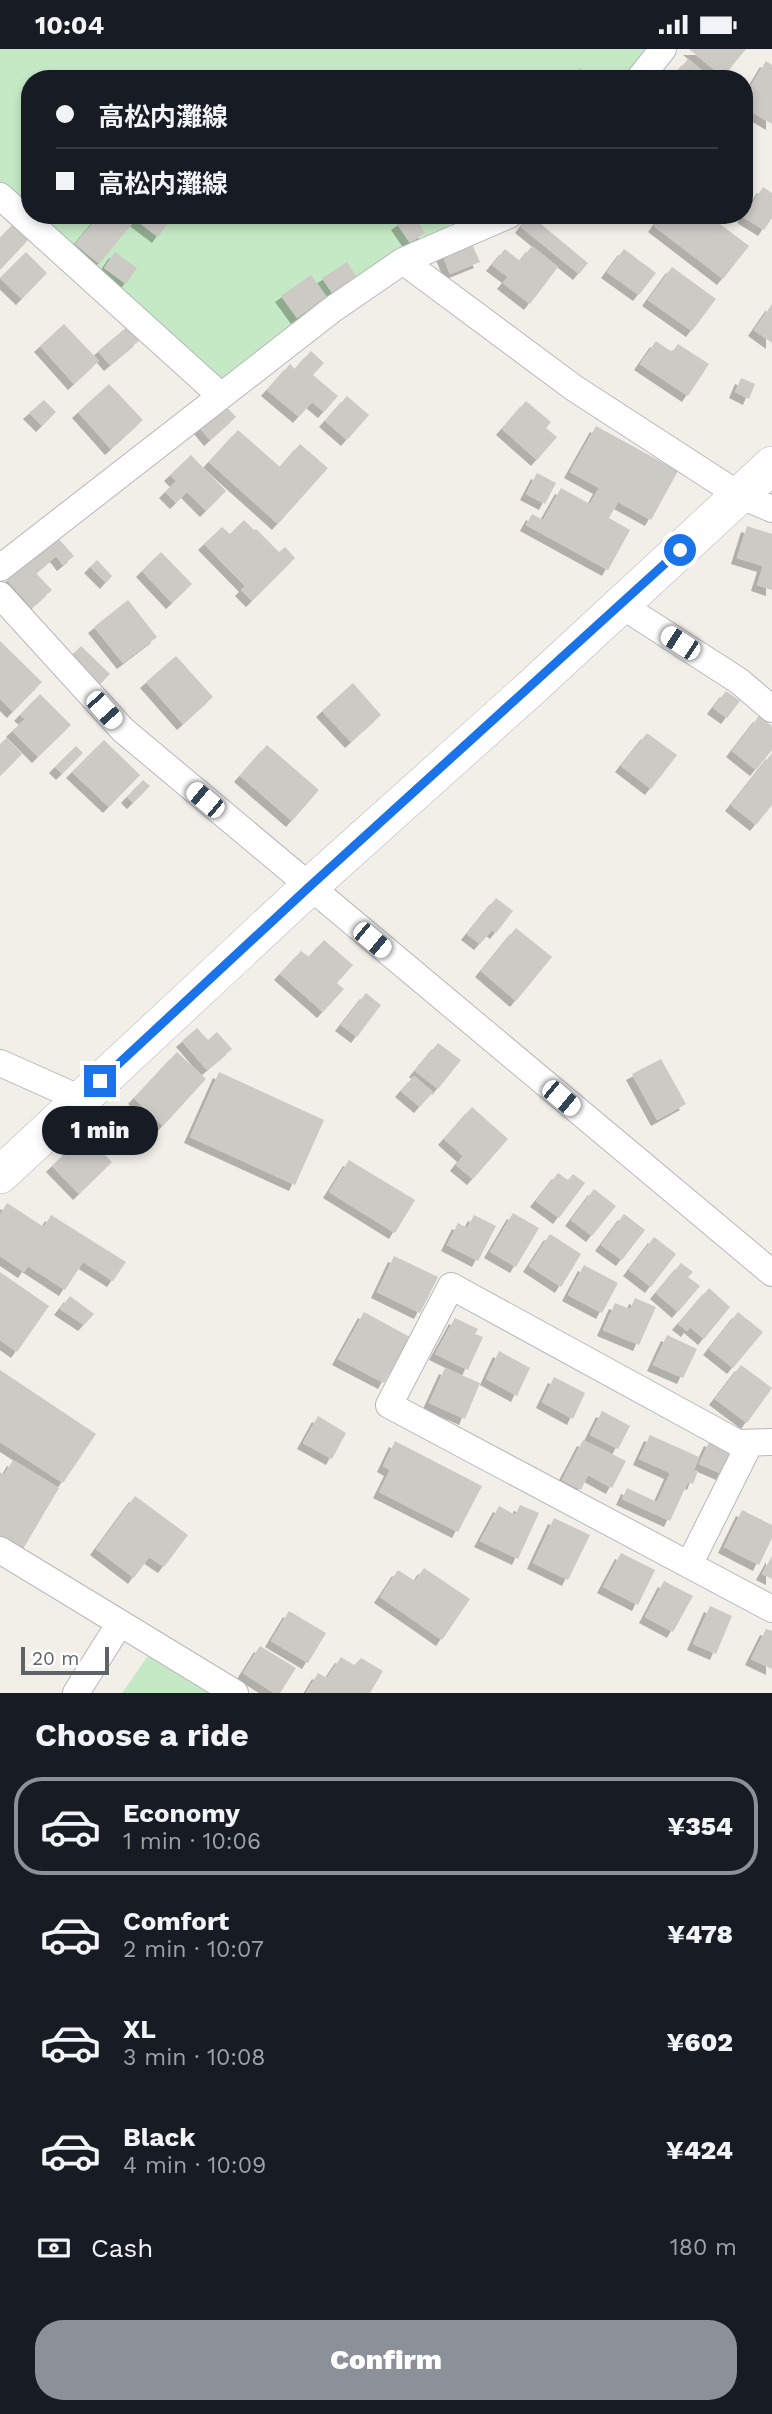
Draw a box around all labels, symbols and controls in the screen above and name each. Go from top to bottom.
text: 10:04 [35,10,104,40]
text: 高松内灘線 [98,102,228,132]
text: 高松内灘線 [98,169,228,199]
route start [664,534,696,566]
car [657,623,704,663]
car [83,687,126,733]
car [183,778,228,822]
car [350,918,395,962]
route end [84,1065,116,1097]
car [539,1076,584,1120]
callout: 1 min [42,1105,158,1155]
text: 1 min [70,1117,130,1144]
scale bar [21,1644,108,1676]
text: 20 m [32,1647,79,1670]
text: Choose a ride [35,1716,249,1754]
icon: car [39,1795,102,1858]
text: Economy [123,1798,240,1828]
text: ¥354 [667,1811,733,1841]
text: 1 min · 10:06 [123,1828,261,1855]
icon: car [39,1903,102,1966]
text: Comfort [123,1906,229,1936]
text: ¥478 [667,1919,733,1949]
text: 2 min · 10:07 [123,1936,264,1963]
icon: car [39,2011,102,2074]
text: XL [123,2014,156,2044]
text: ¥602 [667,2027,733,2057]
text: 3 min · 10:08 [123,2044,266,2071]
icon: car [39,2119,102,2182]
text: Black [123,2122,195,2152]
text: ¥424 [666,2135,733,2165]
text: 4 min · 10:09 [123,2152,266,2179]
icon: cash [35,2229,73,2267]
text: Cash [91,2233,153,2263]
text: 180 m [670,2234,737,2261]
button: Confirm [35,2320,737,2400]

